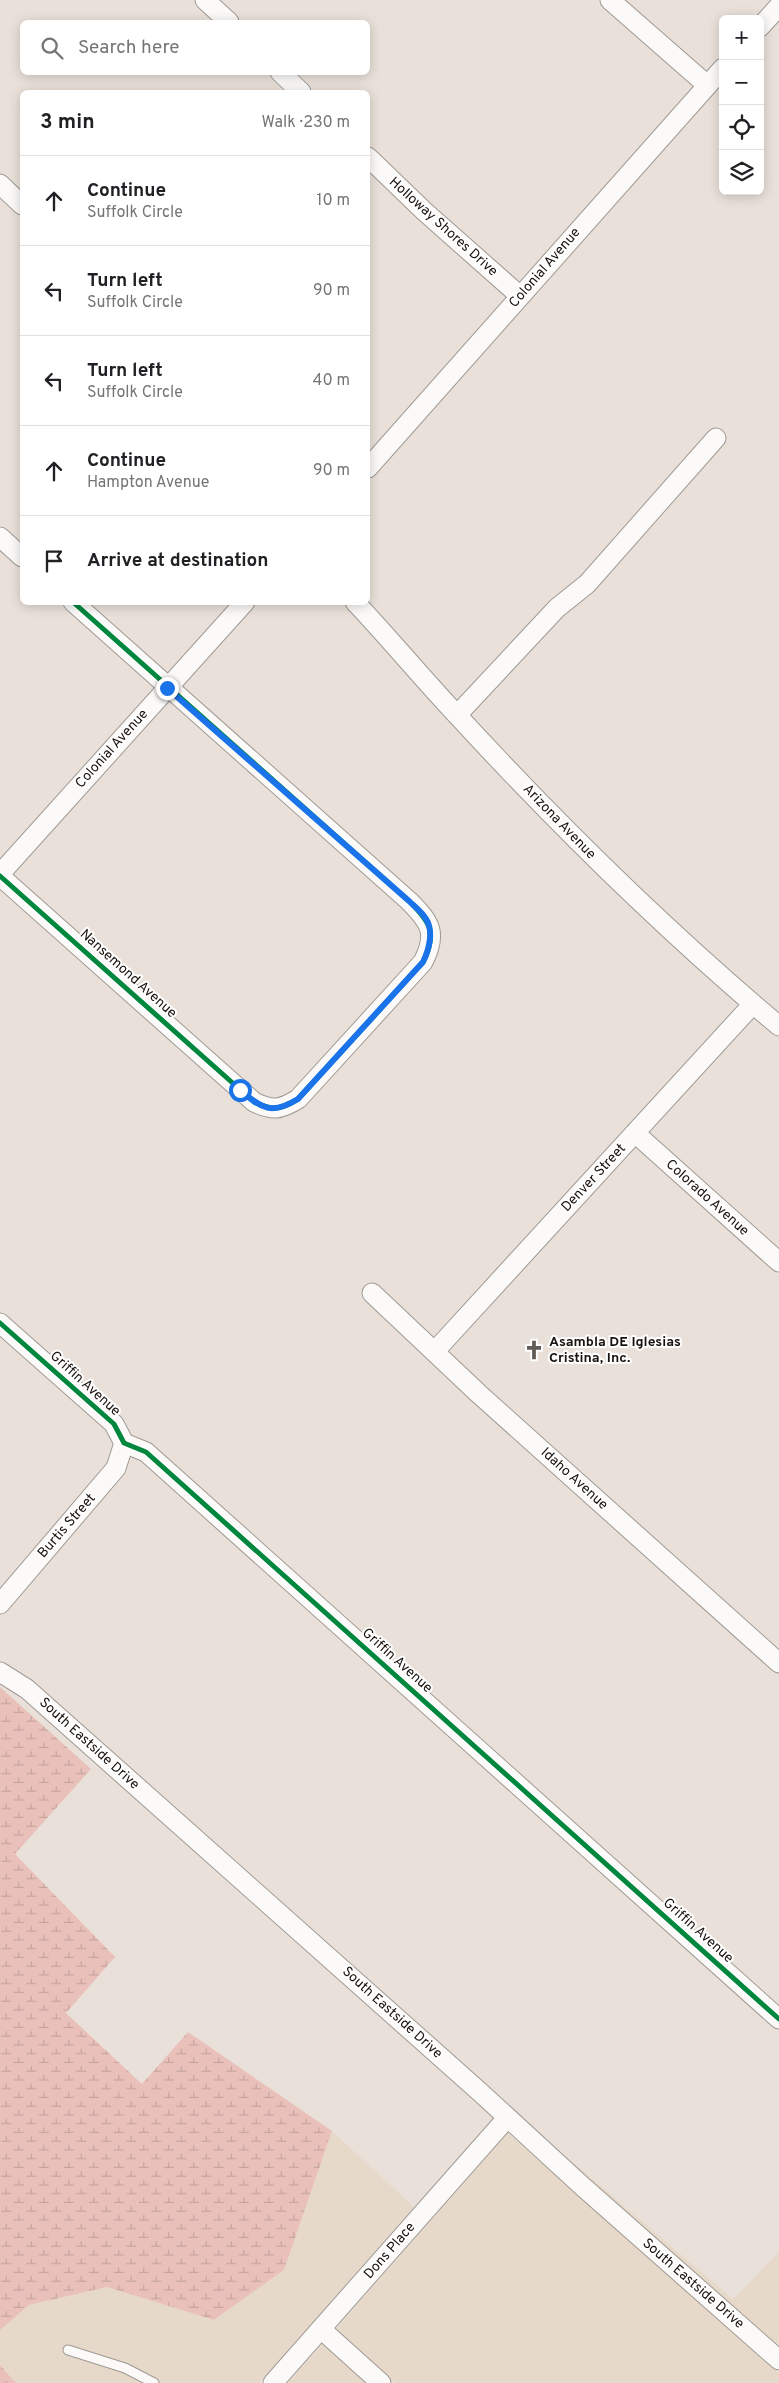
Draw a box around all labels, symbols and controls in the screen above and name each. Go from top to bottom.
map controls [719,15,764,195]
button: + [719,15,764,60]
search box [20,20,370,75]
icon: search [38,34,66,62]
text: Search here [78,36,180,60]
button: − [719,60,764,105]
button: locate [719,105,764,150]
text: 3 min [40,109,95,136]
text: Walk · 230 m [261,113,350,133]
button: layers [719,150,764,195]
street label: Holloway Shores Drive [385,174,501,280]
text: Continue [87,179,166,203]
icon: ahead [40,187,68,215]
text: 10 m [316,191,350,211]
text: Suffolk Circle [87,203,183,223]
street label: Colonial Avenue [506,225,584,311]
text: Turn left [87,269,163,293]
icon: left [40,277,68,305]
text: 90 m [313,281,350,301]
text: Suffolk Circle [87,293,183,313]
text: Turn left [87,359,163,383]
icon: left [40,367,68,395]
text: 40 m [312,371,350,391]
text: Suffolk Circle [87,383,183,403]
text: Continue [87,449,166,473]
icon: ahead [40,457,68,485]
text: 90 m [313,461,350,481]
text: Hampton Avenue [87,473,209,493]
icon: arrive [40,547,68,575]
text: Arrive at destination [87,549,268,573]
route end [156,677,179,700]
street label: Colonial Avenue [72,706,152,792]
street label: Arizona Avenue [519,781,599,863]
street label: Nansemond Avenue [76,926,180,1022]
route start [229,1079,252,1102]
street label: Denver Street [558,1140,630,1216]
street label: Colorado Avenue [662,1156,752,1240]
place label: Asambla DE Iglesias Cristina, Inc. [549,1334,681,1367]
church icon: Asambla DE Iglesias Cristina, Inc. [523,1339,545,1361]
street label: Griffin Avenue [46,1348,124,1420]
street label: Idaho Avenue [537,1444,611,1514]
street label: Burtis Street [34,1490,100,1562]
street label: Griffin Avenue [358,1625,436,1697]
street label: South Eastside Drive [35,1694,143,1794]
street label: Griffin Avenue [659,1895,737,1967]
street label: South Eastside Drive [338,1963,446,2063]
street label: Dons Place [361,2219,419,2283]
street label: South Eastside Drive [639,2235,747,2333]

